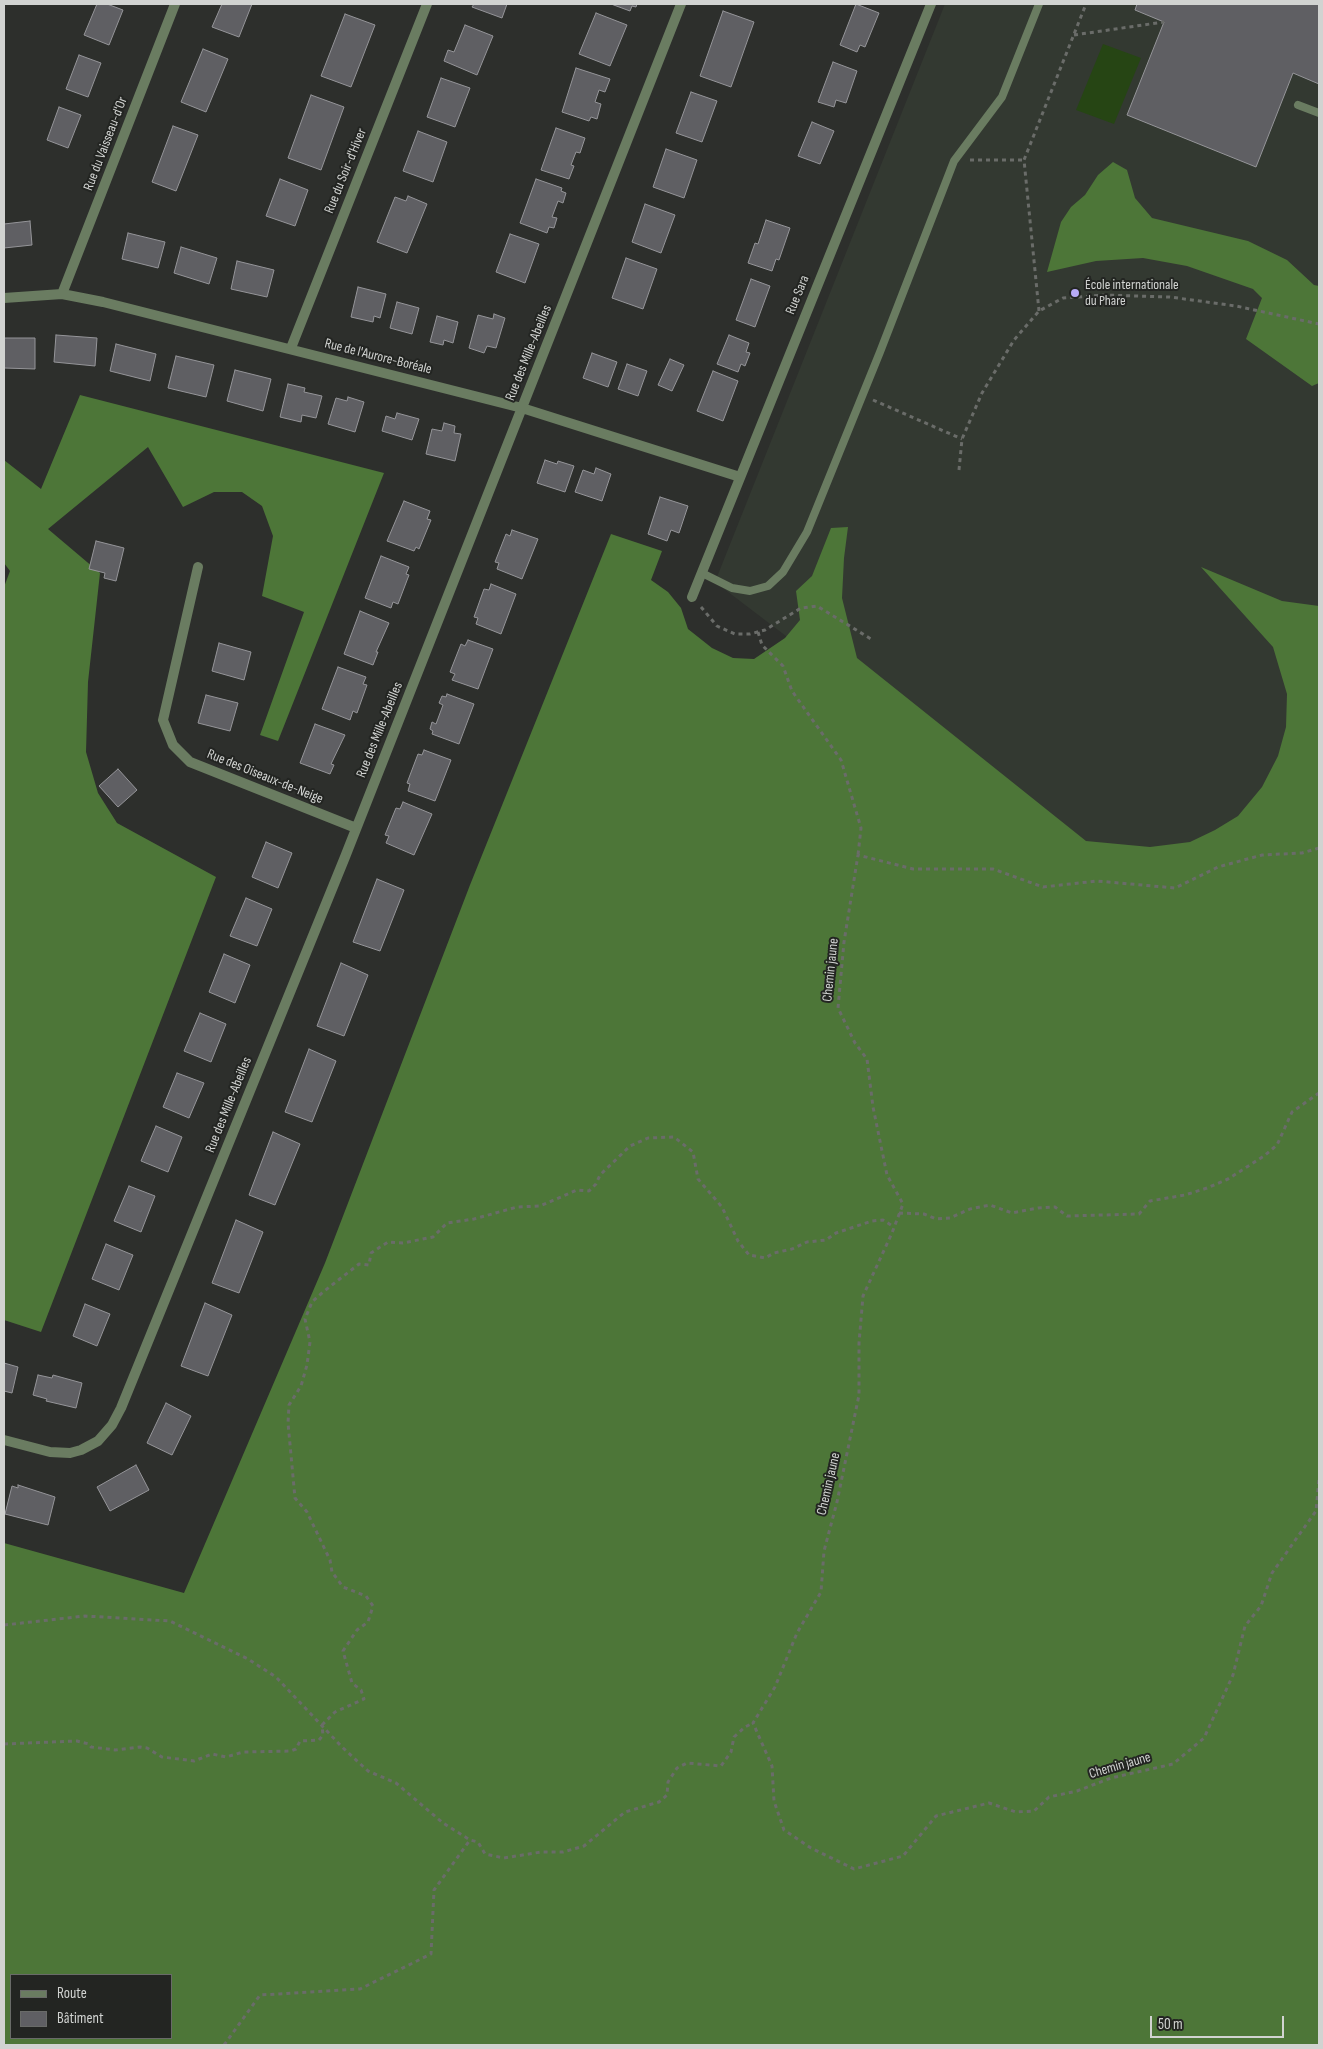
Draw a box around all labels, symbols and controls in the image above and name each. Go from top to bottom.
street label: Rue du Vaisseau-d'Or [80,95,132,193]
street label: Rue du Soir-d'Hiver [321,126,371,216]
street label: Rue Sara [783,273,813,317]
place label: École internationale du Phare [1085,277,1179,310]
marker: École internationale du Phare [1069,287,1081,299]
street label: Rue des Mille-Abeilles [502,303,556,403]
street label: Rue de l'Aurore-Boréale [323,336,433,378]
street label: Rue des Mille-Abeilles [353,680,407,780]
street label: Rue des Oiseaux-de-Neige [204,746,326,808]
street label: Chemin jaune [819,938,843,1002]
street label: Rue des Mille-Abeilles [202,1055,256,1155]
street label: Chemin jaune [814,1451,844,1517]
street label: Chemin jaune [1087,1749,1153,1783]
legend [10,1974,172,2039]
text: Route [57,1984,87,2003]
scale bar [1153,2006,1287,2038]
text: Bâtiment [57,2009,104,2028]
text: 50 m [1158,2015,1183,2034]

